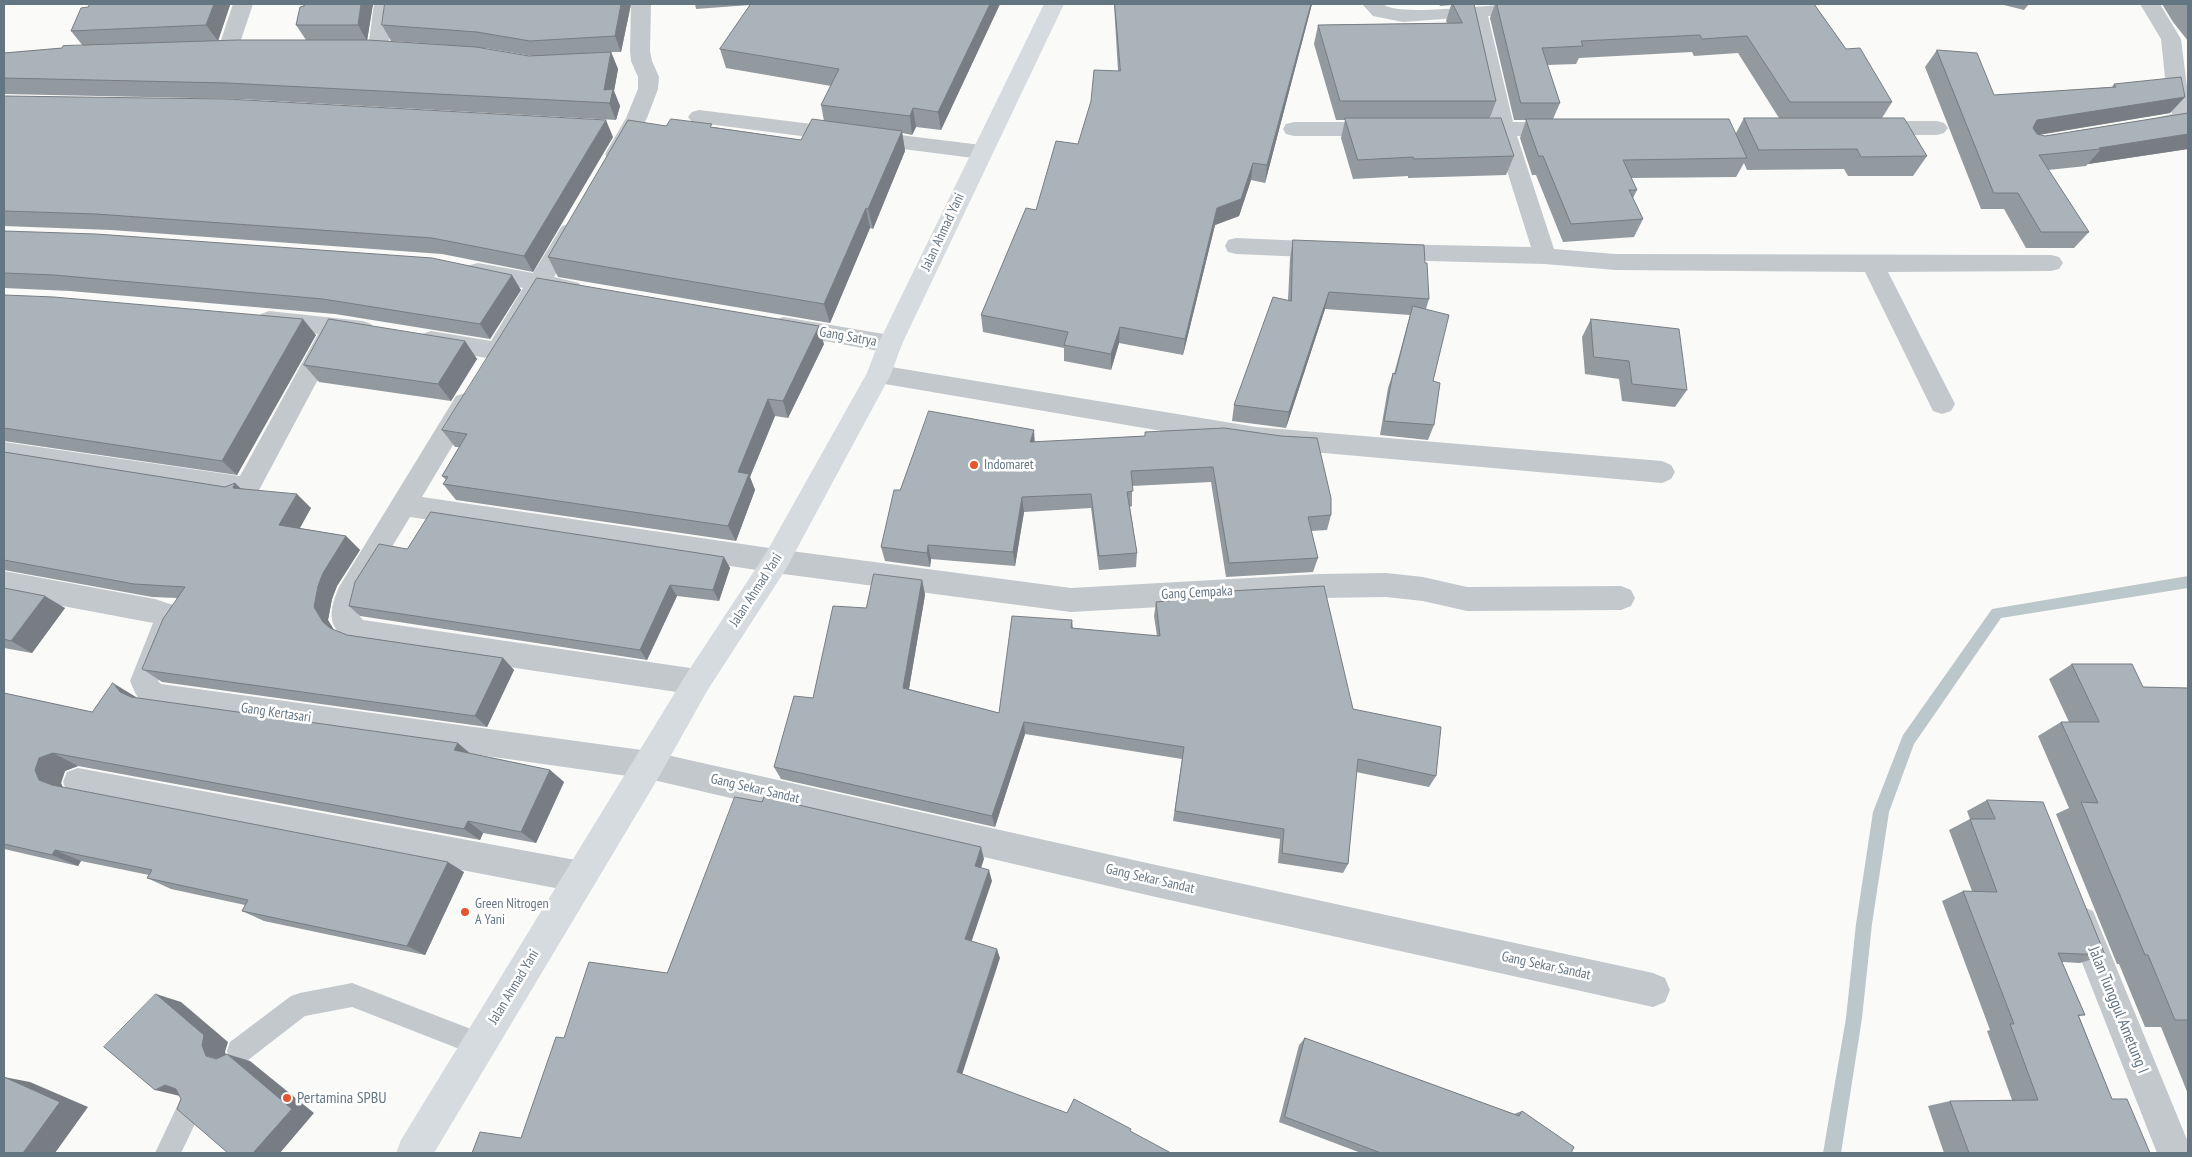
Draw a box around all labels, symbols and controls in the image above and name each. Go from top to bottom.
street label: Jalan Ahmad Yani [918,190,968,274]
street label: Gang Satrya [818,324,878,350]
place label: Indomaret [984,457,1034,473]
marker: Indomaret [968,459,980,471]
street label: Jalan Ahmad Yani [726,550,786,630]
street label: Gang Cempaka [1161,583,1233,603]
street label: Gang Kertasari [240,700,312,726]
street label: Gang Sekar Sandat [709,771,801,807]
street label: Gang Sekar Sandat [1104,861,1196,897]
place label: Green Nitrogen A Yani [475,896,549,929]
marker: Green Nitrogen A Yani [459,906,471,918]
street label: Jalan Tunggul Ametung I [2084,944,2152,1076]
street label: Jalan Ahmad Yani [485,947,543,1027]
street label: Gang Sekar Sandat [1500,948,1592,984]
place label: Pertamina SPBU [297,1088,387,1108]
marker: Pertamina SPBU [281,1092,293,1104]

